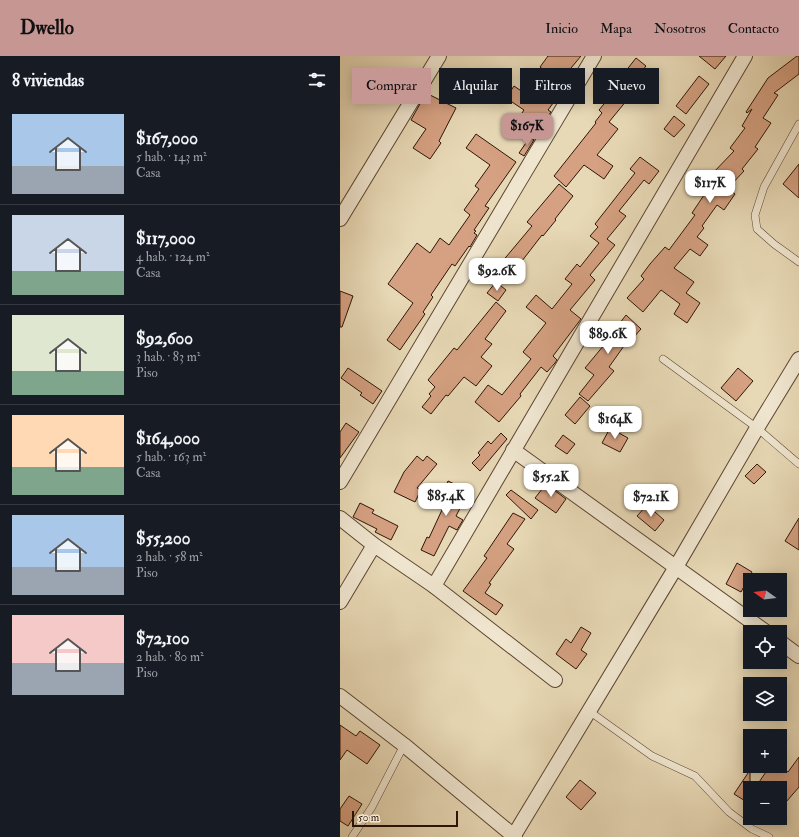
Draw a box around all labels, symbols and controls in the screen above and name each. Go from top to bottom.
text: Dwello [20,16,74,40]
text: Inicio [545,20,578,37]
text: Mapa [600,20,632,37]
text: Nosotros [654,20,706,37]
text: Contacto [728,20,779,37]
chip: Comprar [352,68,431,104]
chip: Alquilar [439,68,512,104]
chip: Filtros [520,68,585,104]
chip: Nuevo [593,68,659,104]
icon: filters [306,69,328,91]
text: 8 viviendas [12,70,84,91]
pin: $167K [499,113,555,147]
text: $167K [510,118,544,134]
text: $167,000 [136,128,198,149]
icon: home [44,130,92,178]
text: 5 hab. · 143 m² [136,149,207,165]
text: Casa [136,165,161,181]
pin: $117K [682,170,738,204]
text: $117K [694,175,726,191]
text: $117,000 [136,228,195,249]
icon: home [44,231,92,279]
text: 4 hab. · 124 m² [136,249,210,265]
pin: $92.6K [464,258,530,292]
text: $92.6K [478,263,516,279]
text: Casa [136,265,161,281]
pin: $89.6K [575,321,641,355]
text: $89.6K [589,326,627,342]
text: $92,600 [136,328,193,349]
icon: home [44,331,92,379]
text: 3 hab. · 83 m² [136,349,200,365]
text: Piso [136,365,158,381]
pin: $164K [587,406,643,440]
text: $164K [598,411,632,427]
text: $164,000 [136,428,200,449]
icon: home [44,431,92,479]
text: 5 hab. · 163 m² [136,449,206,465]
pin: $55.2K [518,464,584,498]
text: Casa [136,465,161,481]
text: $55.2K [533,469,569,485]
pin: $85.4K [413,483,479,517]
pin: $72.1K [618,484,684,518]
text: $85.4K [427,488,465,504]
text: $72.1K [633,489,669,505]
text: $55,200 [136,528,190,549]
icon: home [44,531,92,579]
text: 2 hab. · 58 m² [136,549,203,565]
text: Piso [136,565,158,581]
north arrow [743,573,787,617]
map controls [743,573,787,825]
button: locate [743,625,787,669]
text: $72,100 [136,628,189,649]
icon: home [44,631,92,679]
text: 2 hab. · 80 m² [136,649,204,665]
text: Piso [136,665,158,681]
button: layers [743,677,787,721]
button: + [743,729,787,773]
button: − [743,781,787,825]
scale bar [352,809,458,828]
text: 50 m [358,811,379,824]

